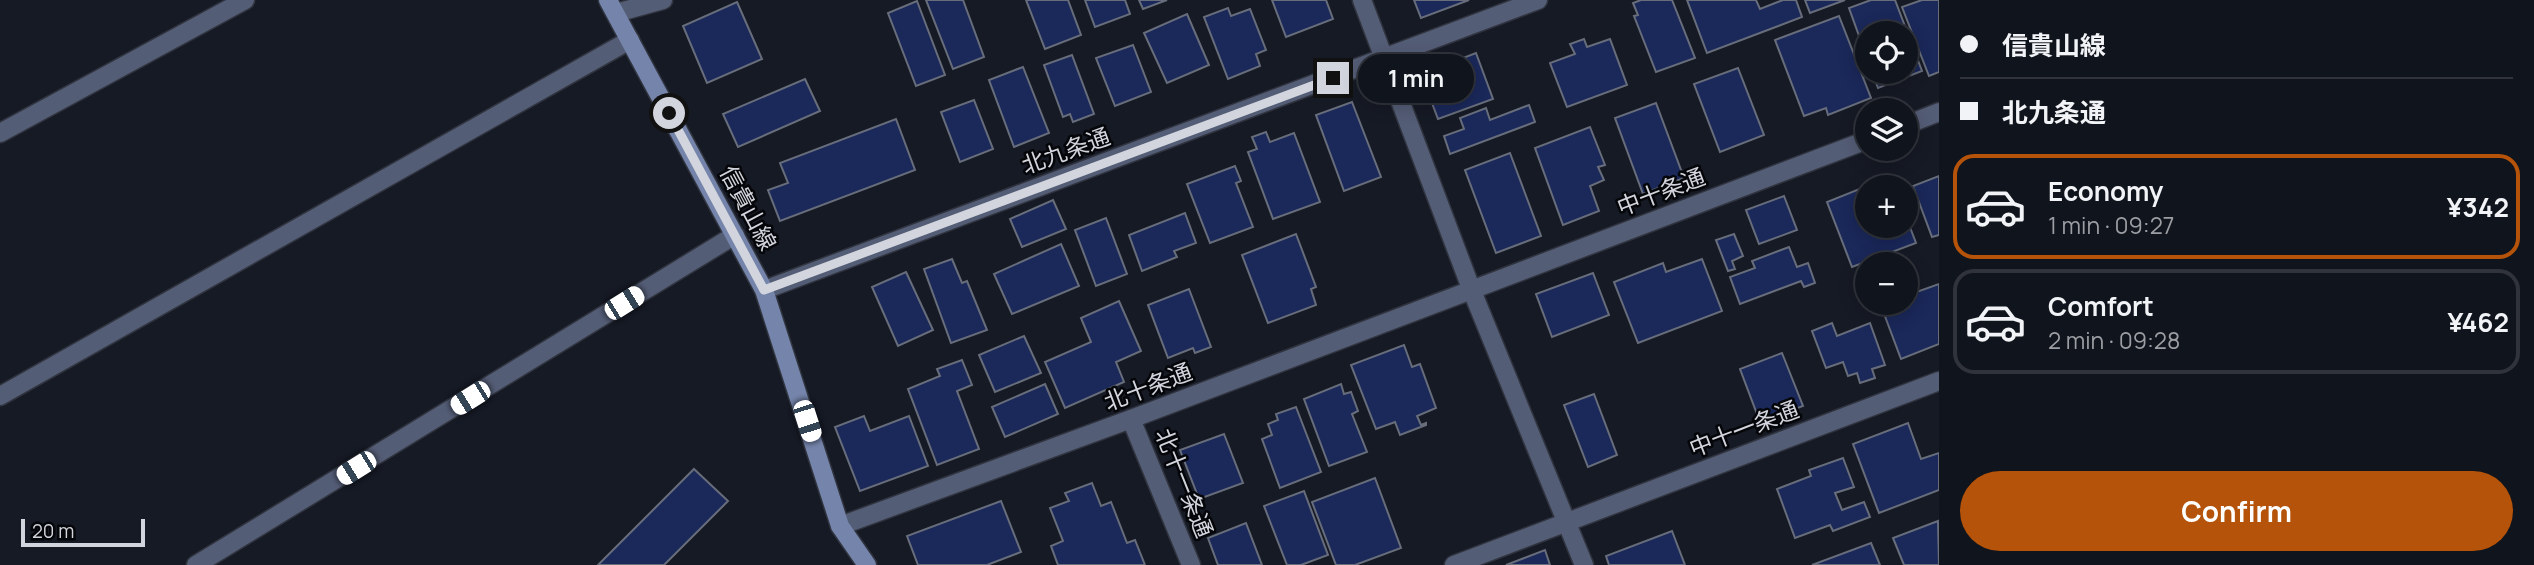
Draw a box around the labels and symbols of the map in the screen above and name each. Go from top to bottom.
callout: 1 min [1358,54,1473,102]
route end [1317,62,1349,94]
route start [653,97,685,129]
street label: 北九条通 [1017,119,1114,181]
street label: 信貴山線 [713,159,785,256]
street label: 中十条通 [1612,160,1709,222]
car [601,283,648,323]
street label: 北十条通 [1099,355,1196,417]
car [447,378,494,418]
street label: 中十一条通 [1684,393,1803,464]
car [791,398,824,444]
street label: 北十一条通 [1149,423,1221,542]
car [333,448,380,488]
scale bar [21,516,145,548]

